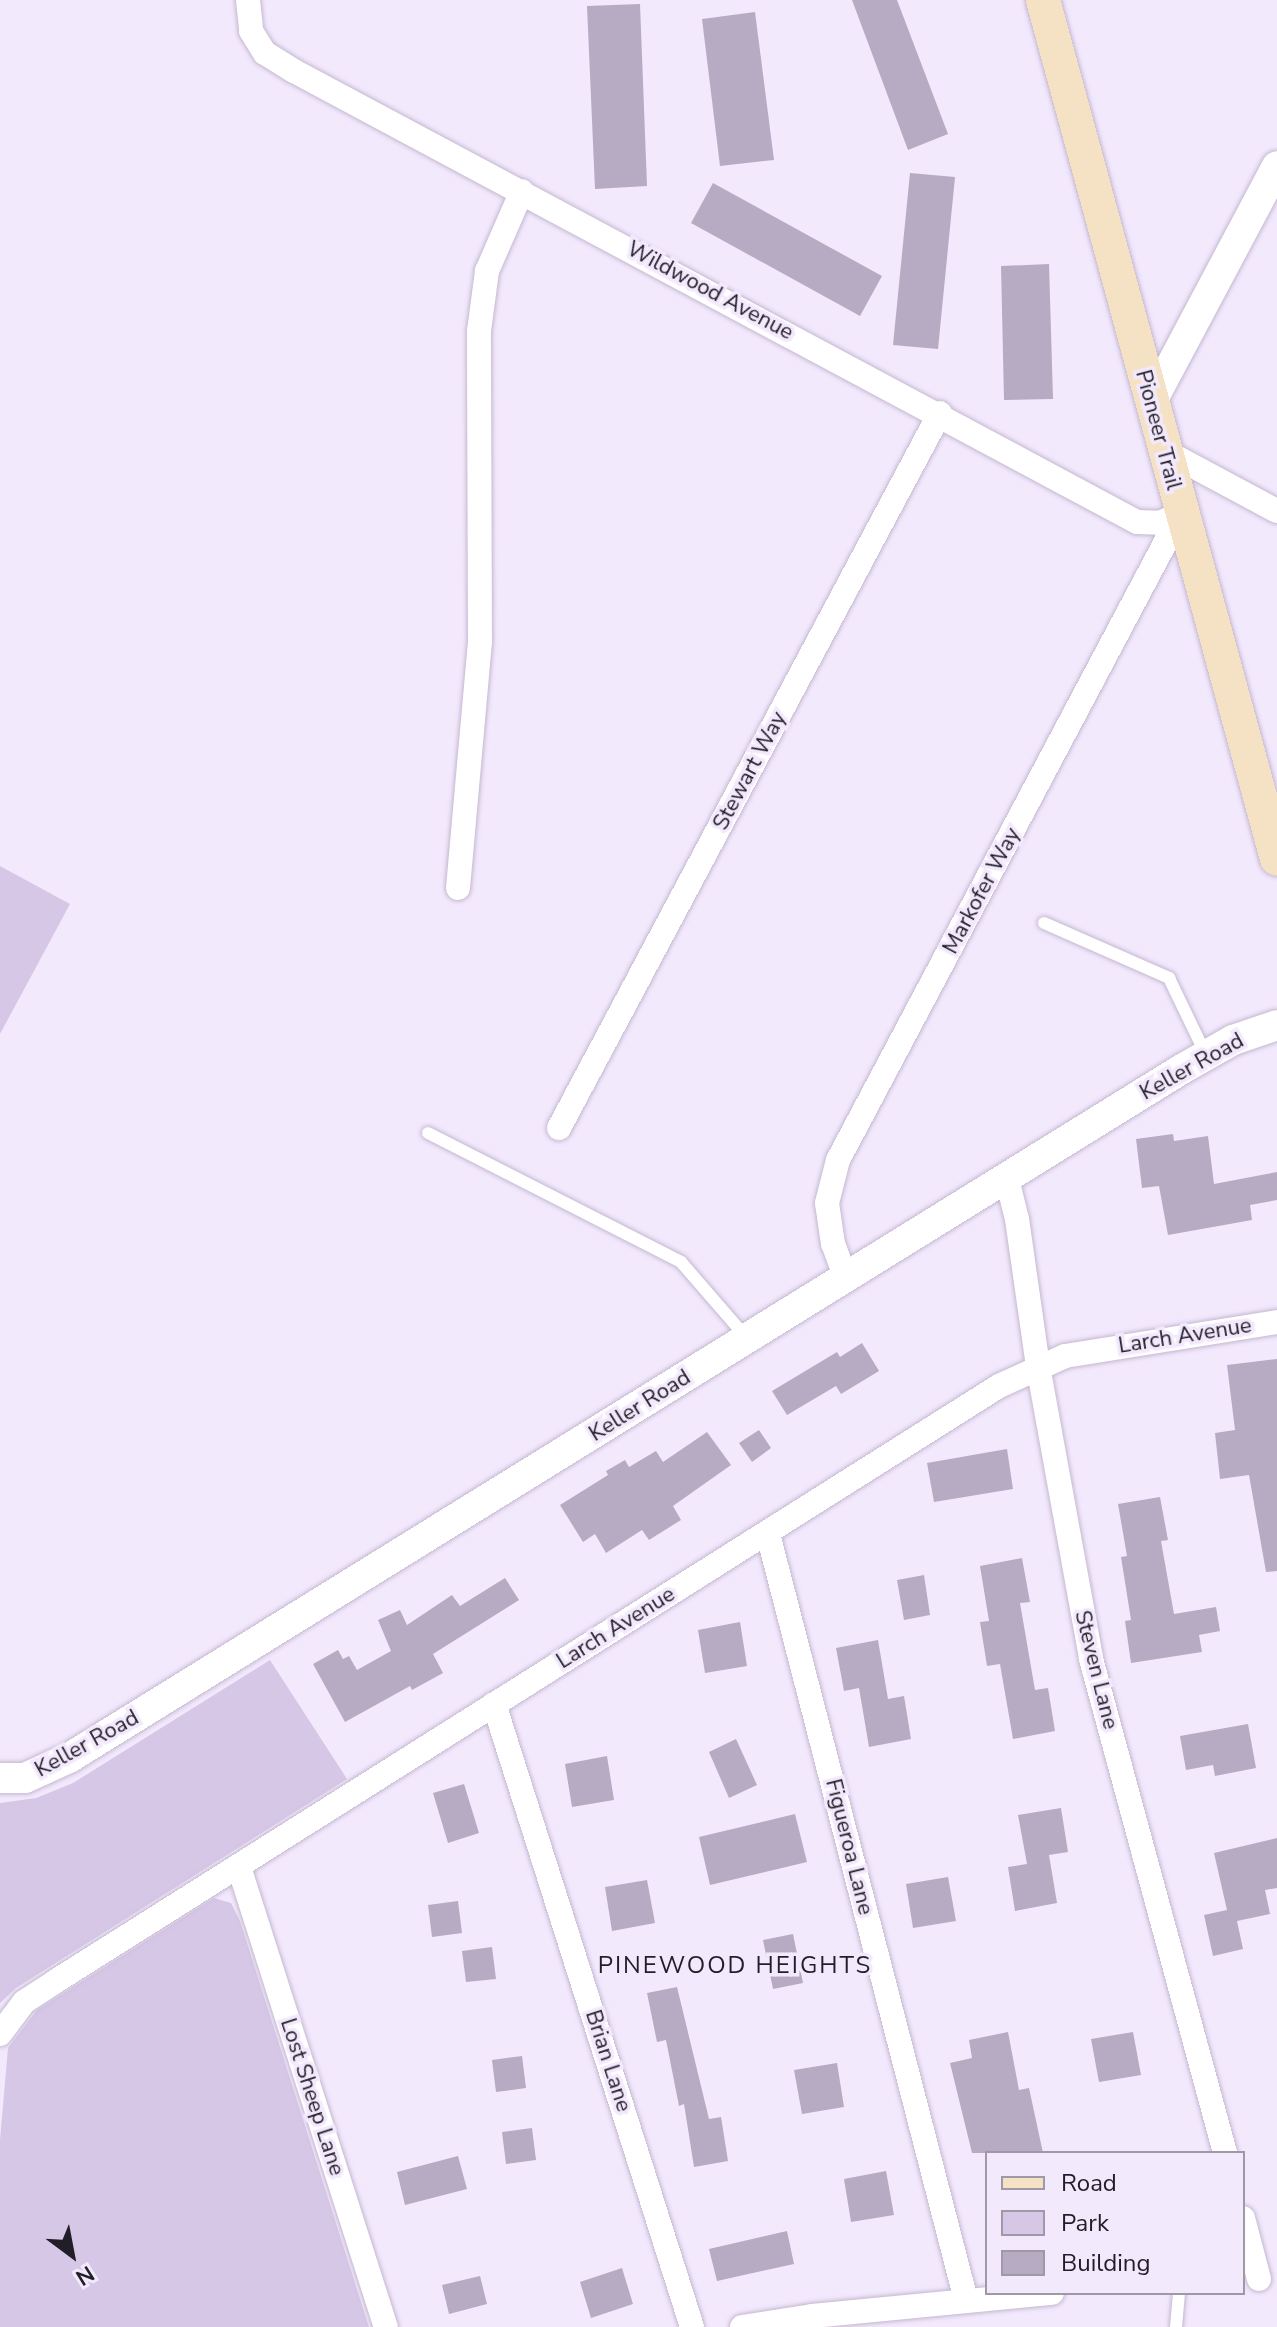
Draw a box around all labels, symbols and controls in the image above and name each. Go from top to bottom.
street label: Wildwood Avenue [622,236,798,346]
street label: Pioneer Trail [1129,367,1187,493]
street label: Stewart Way [708,707,792,835]
street label: Markofer Way [938,823,1026,959]
street label: Keller Road [1136,1028,1248,1106]
street label: Larch Avenue [1116,1312,1254,1360]
street label: Keller Road [584,1364,696,1448]
street label: Larch Avenue [552,1581,680,1675]
street label: Steven Lane [1068,1608,1124,1732]
street label: Keller Road [31,1705,143,1783]
street label: Figueroa Lane [819,1776,879,1918]
district label: PINEWOOD HEIGHTS [598,1952,872,1980]
street label: Brian Lane [579,2007,637,2115]
street label: Lost Sheep Lane [274,2015,350,2179]
legend [985,2151,1245,2295]
text: Road [1061,2167,1117,2199]
text: Park [1061,2207,1109,2239]
north arrow [32,2215,112,2295]
text: Building [1061,2247,1151,2279]
text: N [70,2258,100,2292]

